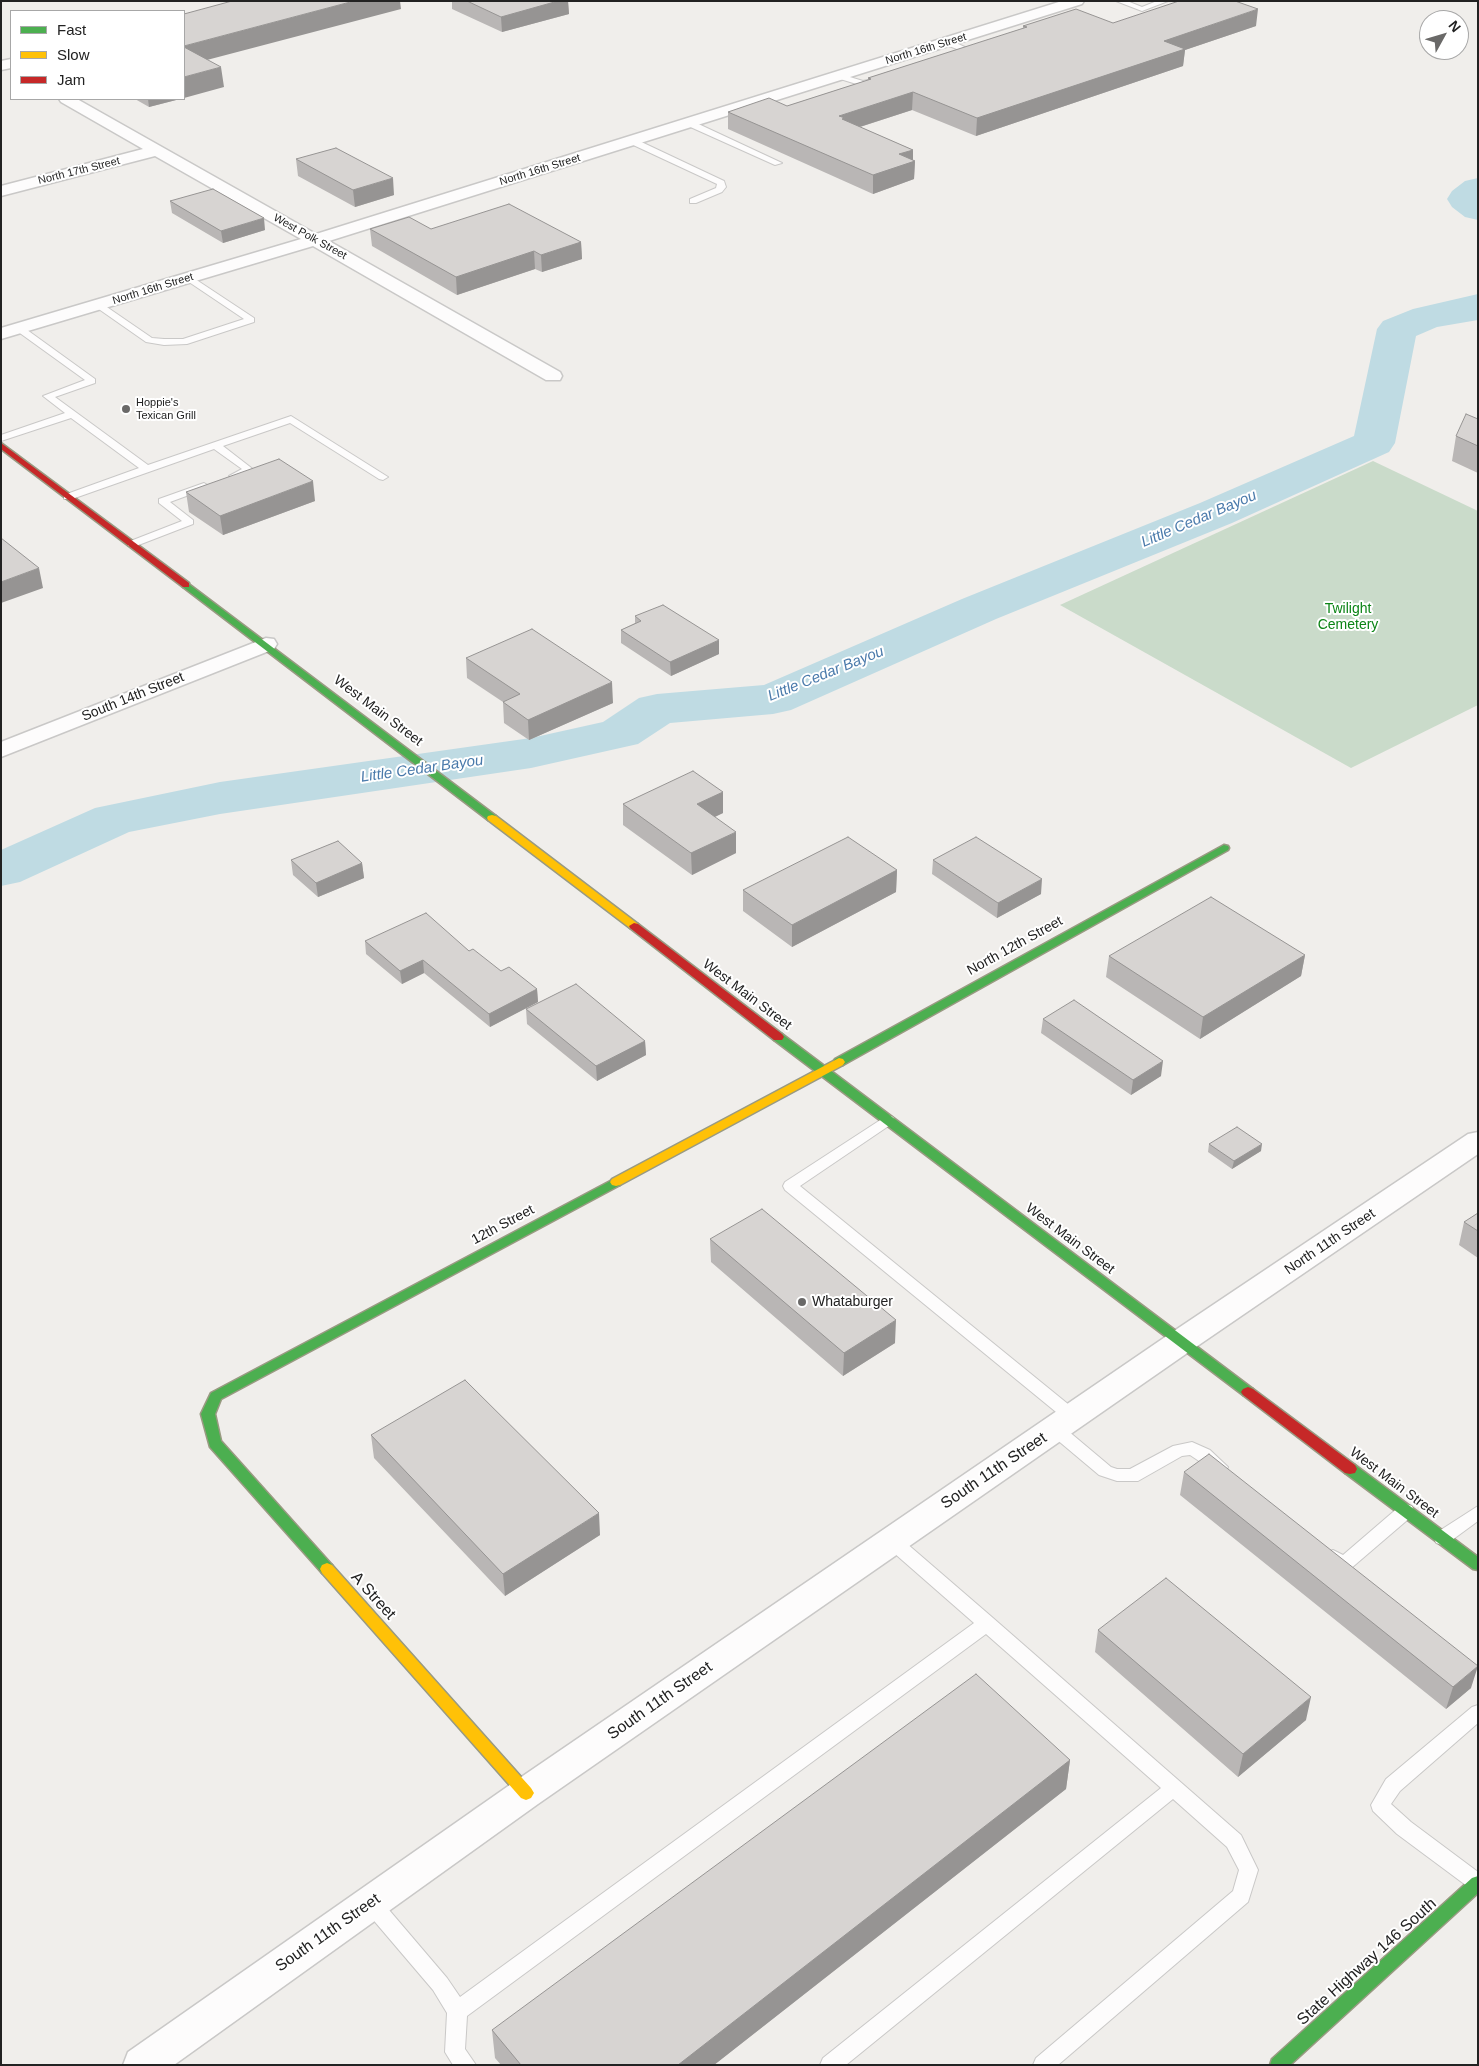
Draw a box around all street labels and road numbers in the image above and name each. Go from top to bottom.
street label: North 16th Street [884,30,968,68]
street label: North 16th Street [498,151,582,189]
street label: North 17th Street [37,154,121,188]
street label: West Polk Street [271,211,349,263]
street label: North 16th Street [111,270,195,308]
street label: South 14th Street [79,669,187,725]
street label: West Main Street [330,672,426,750]
street label: North 12th Street [964,913,1066,979]
street label: West Main Street [699,956,795,1034]
street label: West Main Street [1022,1200,1118,1278]
street label: 12th Street [469,1202,537,1248]
street label: North 11th Street [1282,1206,1378,1278]
street label: South 11th Street [938,1429,1050,1513]
street label: West Main Street [1346,1444,1442,1522]
street label: A Street [347,1568,399,1624]
street label: South 11th Street [604,1658,716,1744]
street label: South 11th Street [272,1890,384,1976]
street label: State Highway 146 South [1293,1894,1441,2030]

